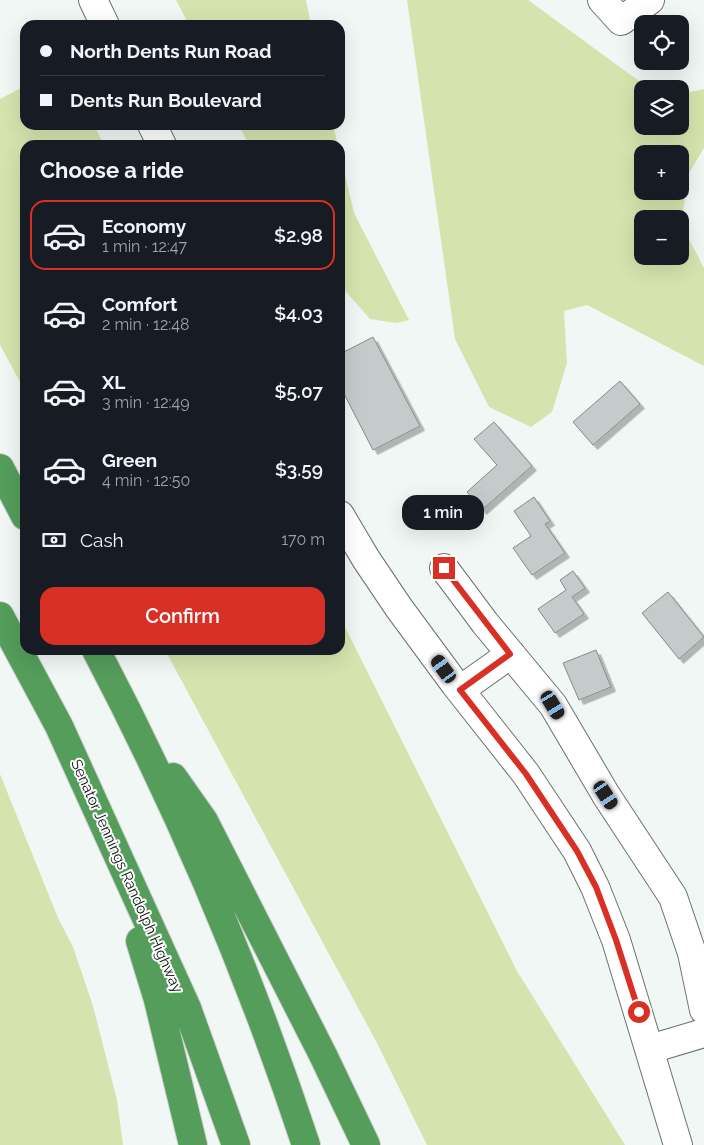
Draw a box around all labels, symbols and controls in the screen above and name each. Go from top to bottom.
map controls [634,15,689,265]
button: locate [634,15,689,70]
text: North Dents Run Road [70,40,271,62]
button: layers [634,80,689,135]
text: Dents Run Boulevard [70,89,262,111]
button: + [634,145,689,200]
text: Choose a ride [40,157,184,183]
button: − [634,210,689,265]
icon: car [42,213,87,258]
text: Economy [102,215,186,237]
text: $2.98 [274,224,323,246]
text: 1 min · 12:47 [102,237,187,256]
icon: car [42,291,87,336]
text: Comfort [102,293,177,315]
text: $4.03 [274,302,323,324]
text: 2 min · 12:48 [102,315,190,334]
icon: car [42,369,87,414]
text: XL [102,371,125,393]
text: $5.07 [274,380,323,402]
text: 3 min · 12:49 [102,393,190,412]
icon: car [42,447,87,492]
text: Green [102,449,157,471]
text: $3.59 [275,458,323,480]
text: 4 min · 12:50 [102,471,190,490]
callout: 1 min [403,496,485,530]
text: 1 min [423,503,463,522]
icon: cash [40,526,68,554]
text: Cash [80,529,124,551]
text: 170 m [281,530,325,549]
route end [433,557,455,579]
button: Confirm [40,587,325,645]
car [429,652,458,686]
car [538,688,567,722]
street label: Senator Jennings Randolph Highway [67,756,187,996]
car [591,778,620,812]
route start [628,1001,650,1023]

